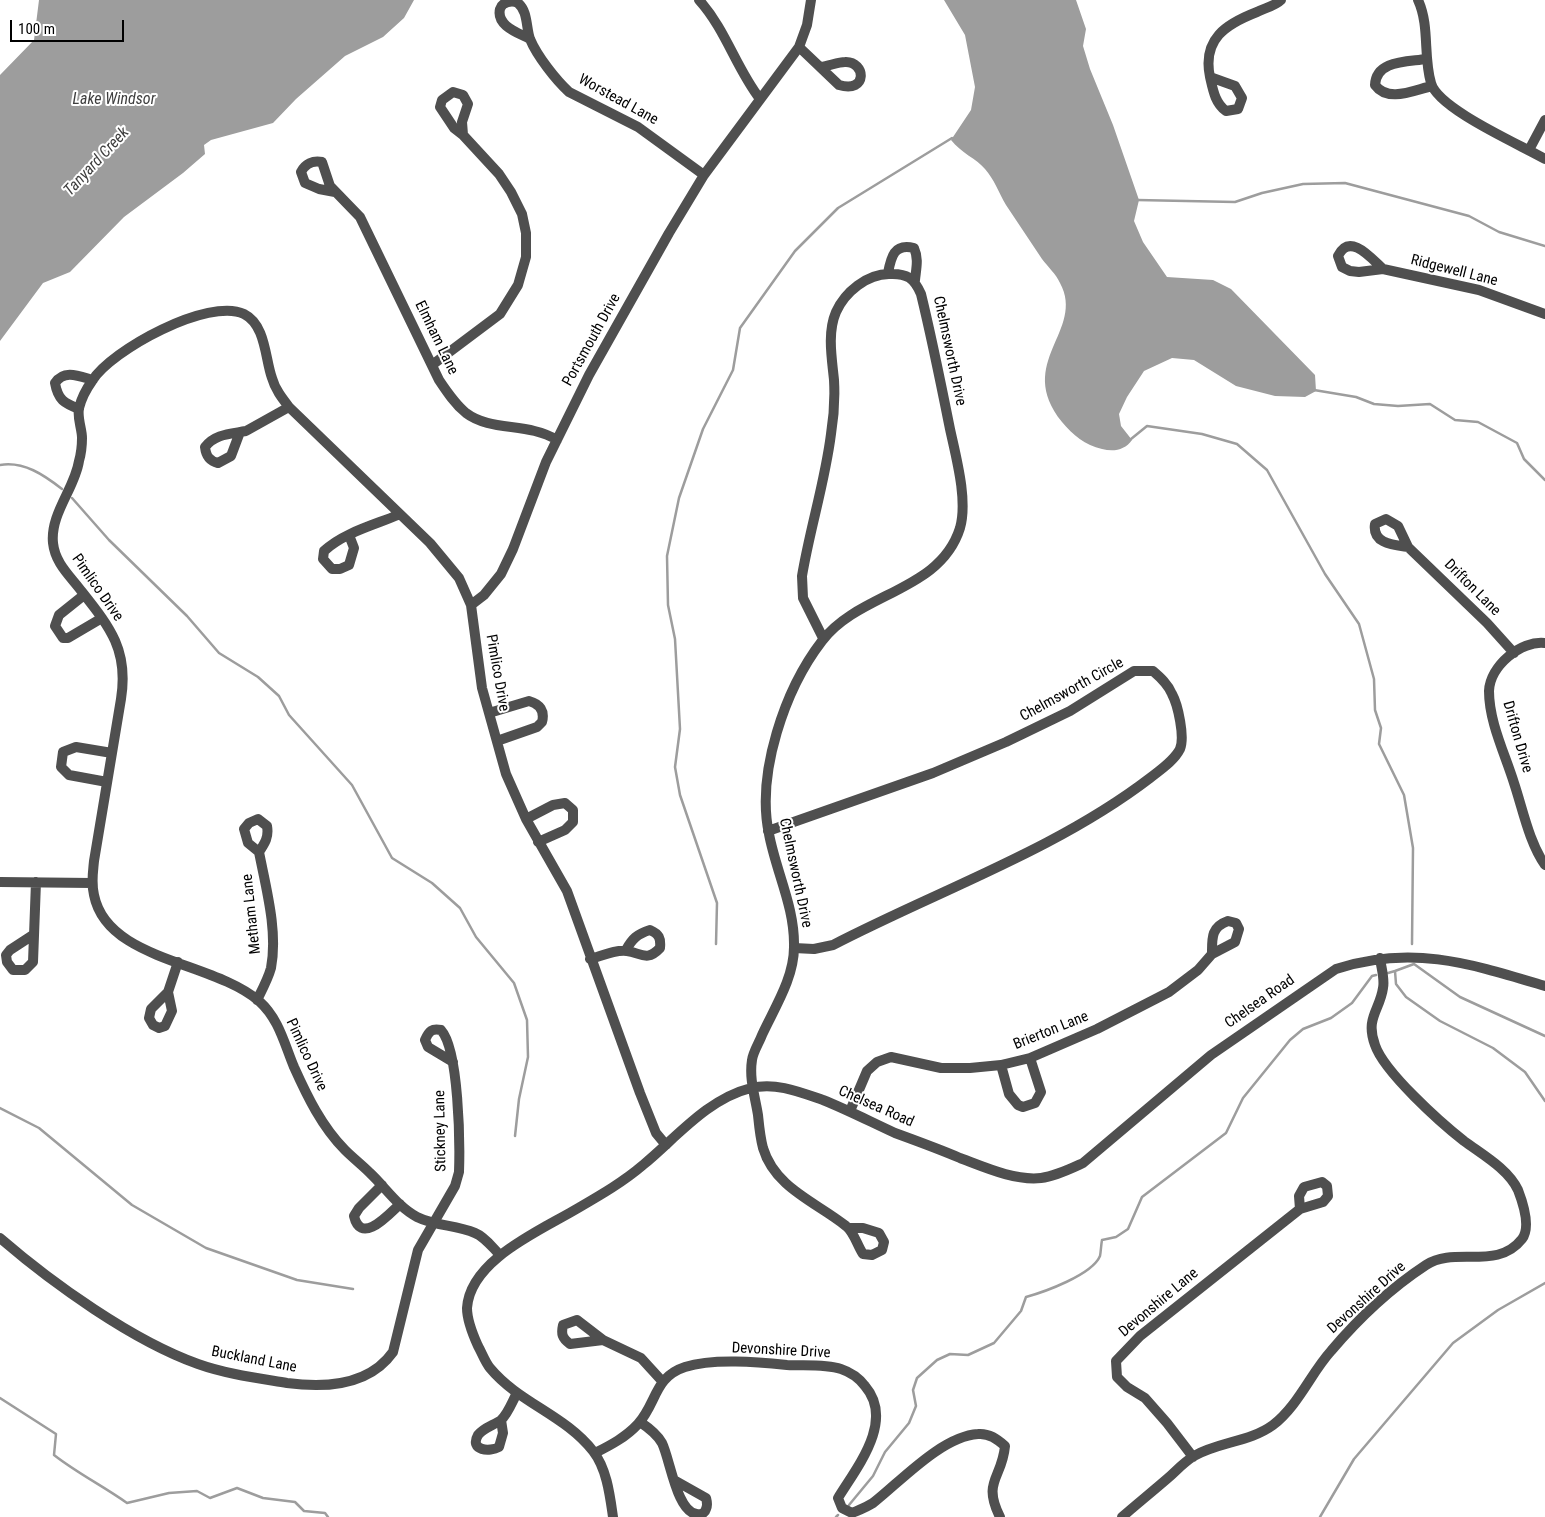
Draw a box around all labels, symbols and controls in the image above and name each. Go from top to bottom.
scale bar [12,10,126,42]
text: 100 m [18,20,55,38]
street label: Worstead Lane [575,71,661,129]
water label: Lake Windsor [73,90,155,110]
water label: Tanyard Creek [60,124,134,200]
street label: Ridgewell Lane [1409,252,1499,290]
street label: Portsmouth Drive [559,291,625,389]
street label: Chelmsworth Drive [929,295,969,407]
street label: Elmham Lane [410,298,462,378]
street label: Pimlico Drive [67,551,127,625]
street label: Drifton Lane [1440,556,1504,620]
street label: Pimlico Drive [481,633,513,713]
street label: Chelmsworth Circle [1017,654,1127,726]
street label: Drifton Drive [1498,699,1536,775]
street label: Chelmsworth Drive [775,817,815,929]
street label: Metham Lane [239,873,265,955]
street label: Chelsea Road [1222,971,1298,1033]
street label: Brierton Lane [1011,1008,1091,1054]
street label: Pimlico Drive [281,1016,331,1094]
street label: Chelsea Road [835,1082,917,1132]
street label: Stickney Lane [431,1090,451,1172]
street label: Devonshire Drive [1324,1258,1410,1338]
street label: Devonshire Lane [1116,1265,1202,1341]
street label: Devonshire Drive [731,1339,831,1363]
street label: Buckland Lane [210,1343,298,1377]

